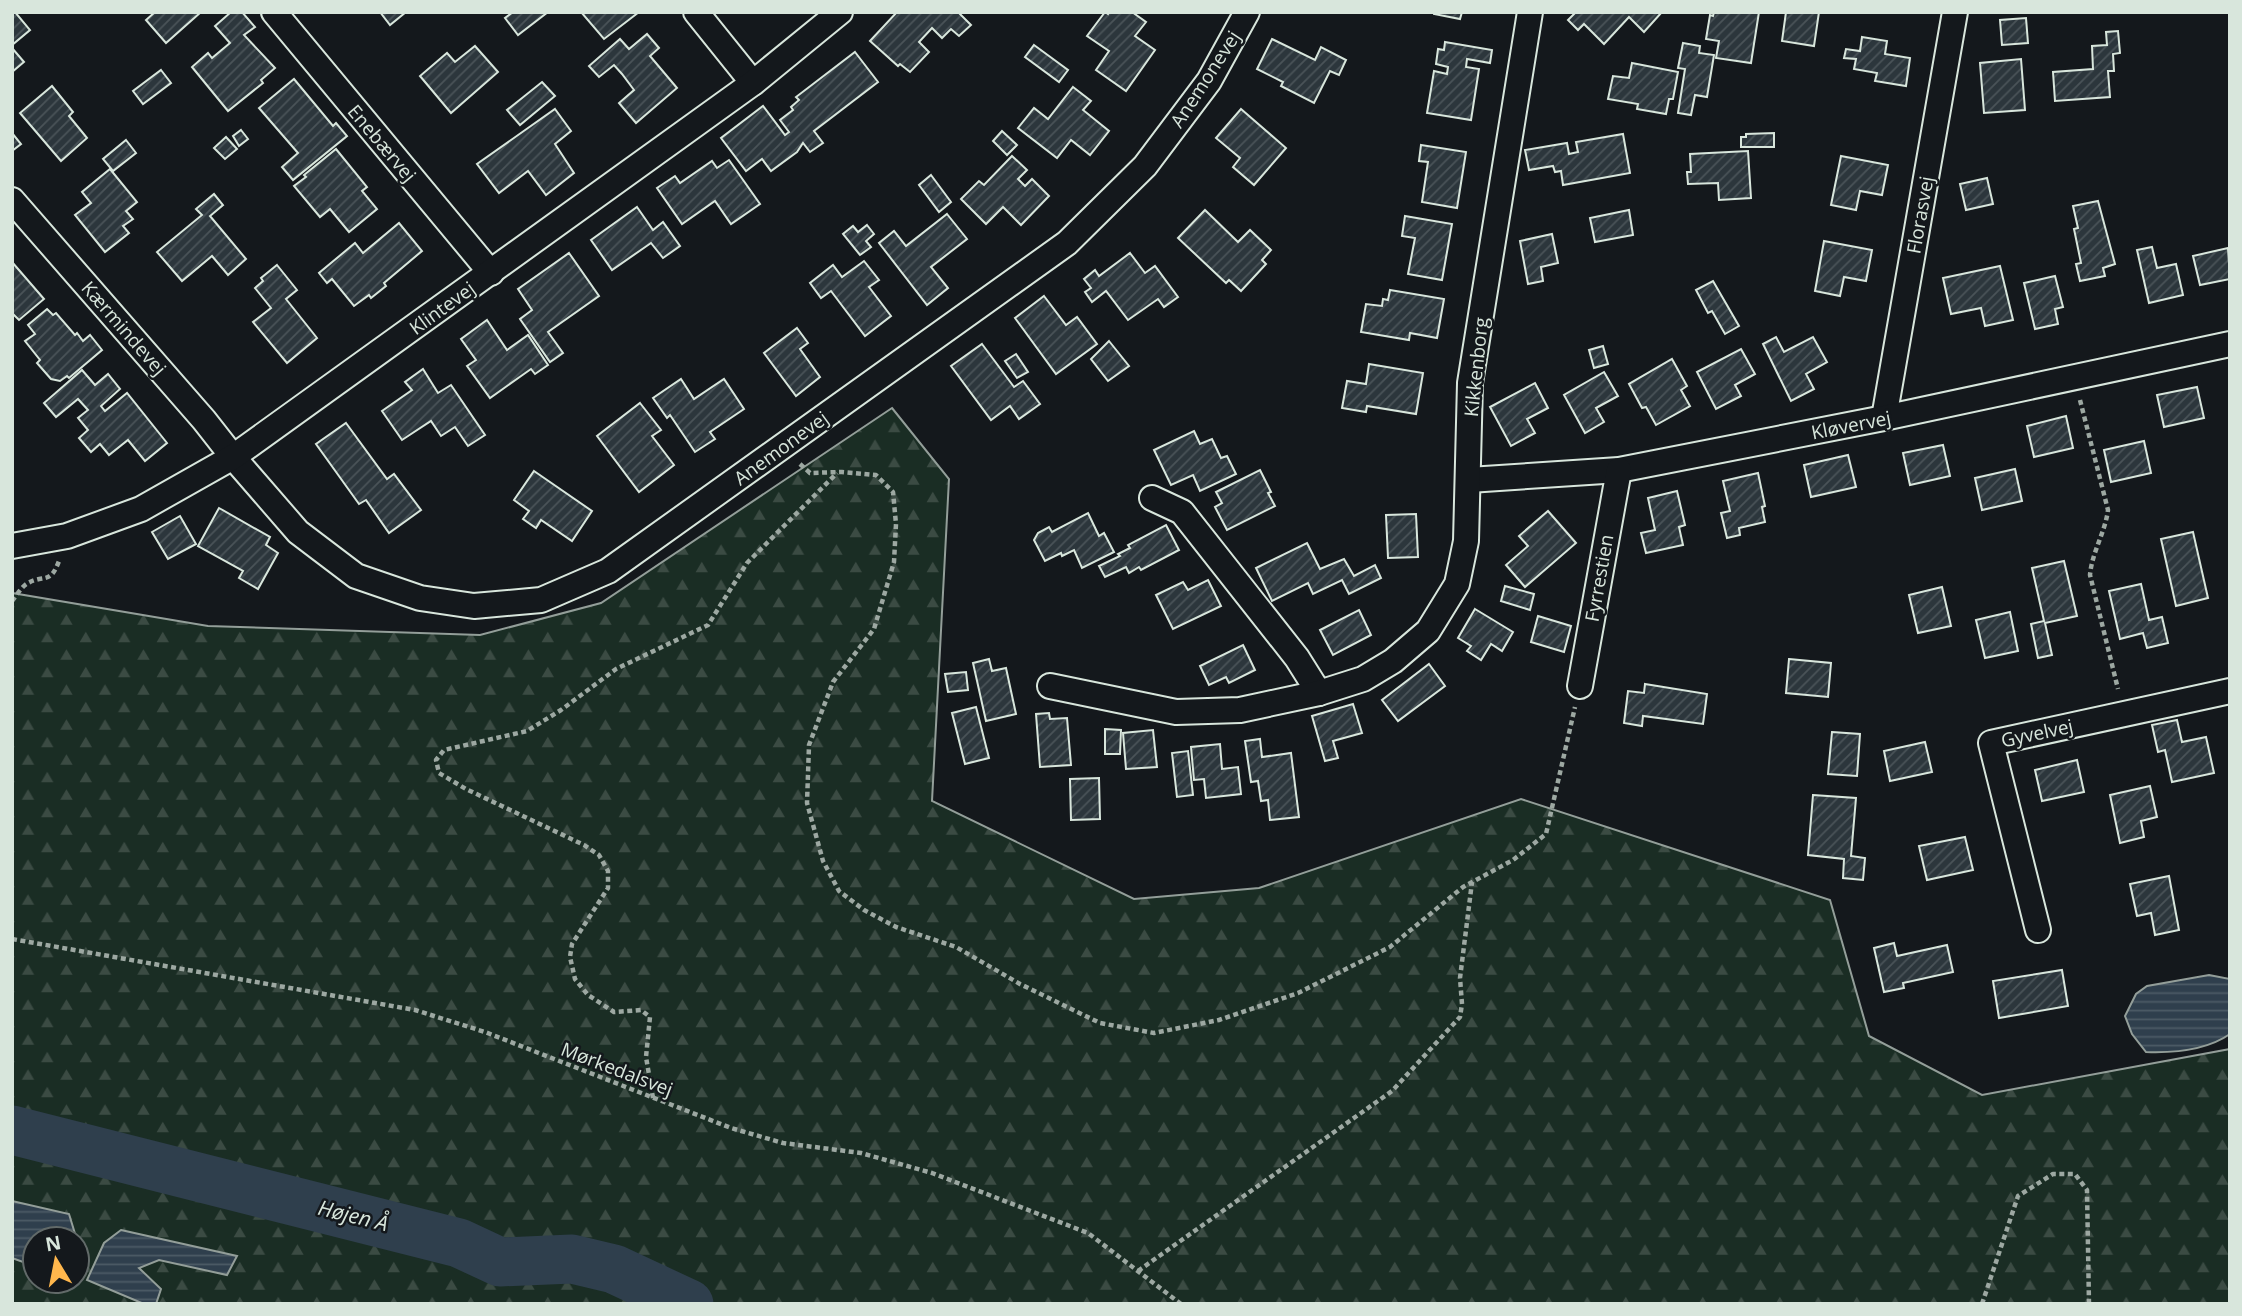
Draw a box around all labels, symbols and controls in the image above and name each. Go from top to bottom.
street label: Anemonevej [1164,26,1246,132]
street label: Enebærvej [342,99,422,187]
street label: Florasvej [1900,174,1940,256]
street label: Kærmindevej [76,275,172,381]
street label: Klintevej [404,275,480,341]
street label: Kikkenborg [1458,316,1494,418]
street label: Anemonevej [729,405,833,491]
street label: Kløvervej [1809,405,1893,445]
street label: Fyrrestien [1579,532,1619,624]
street label: Gyvelvej [1998,713,2076,753]
street label: Mørkedalsvej [557,1036,677,1102]
water label: Højen Å [315,1193,391,1237]
north arrow [21,1225,91,1295]
text: N [43,1229,63,1257]

